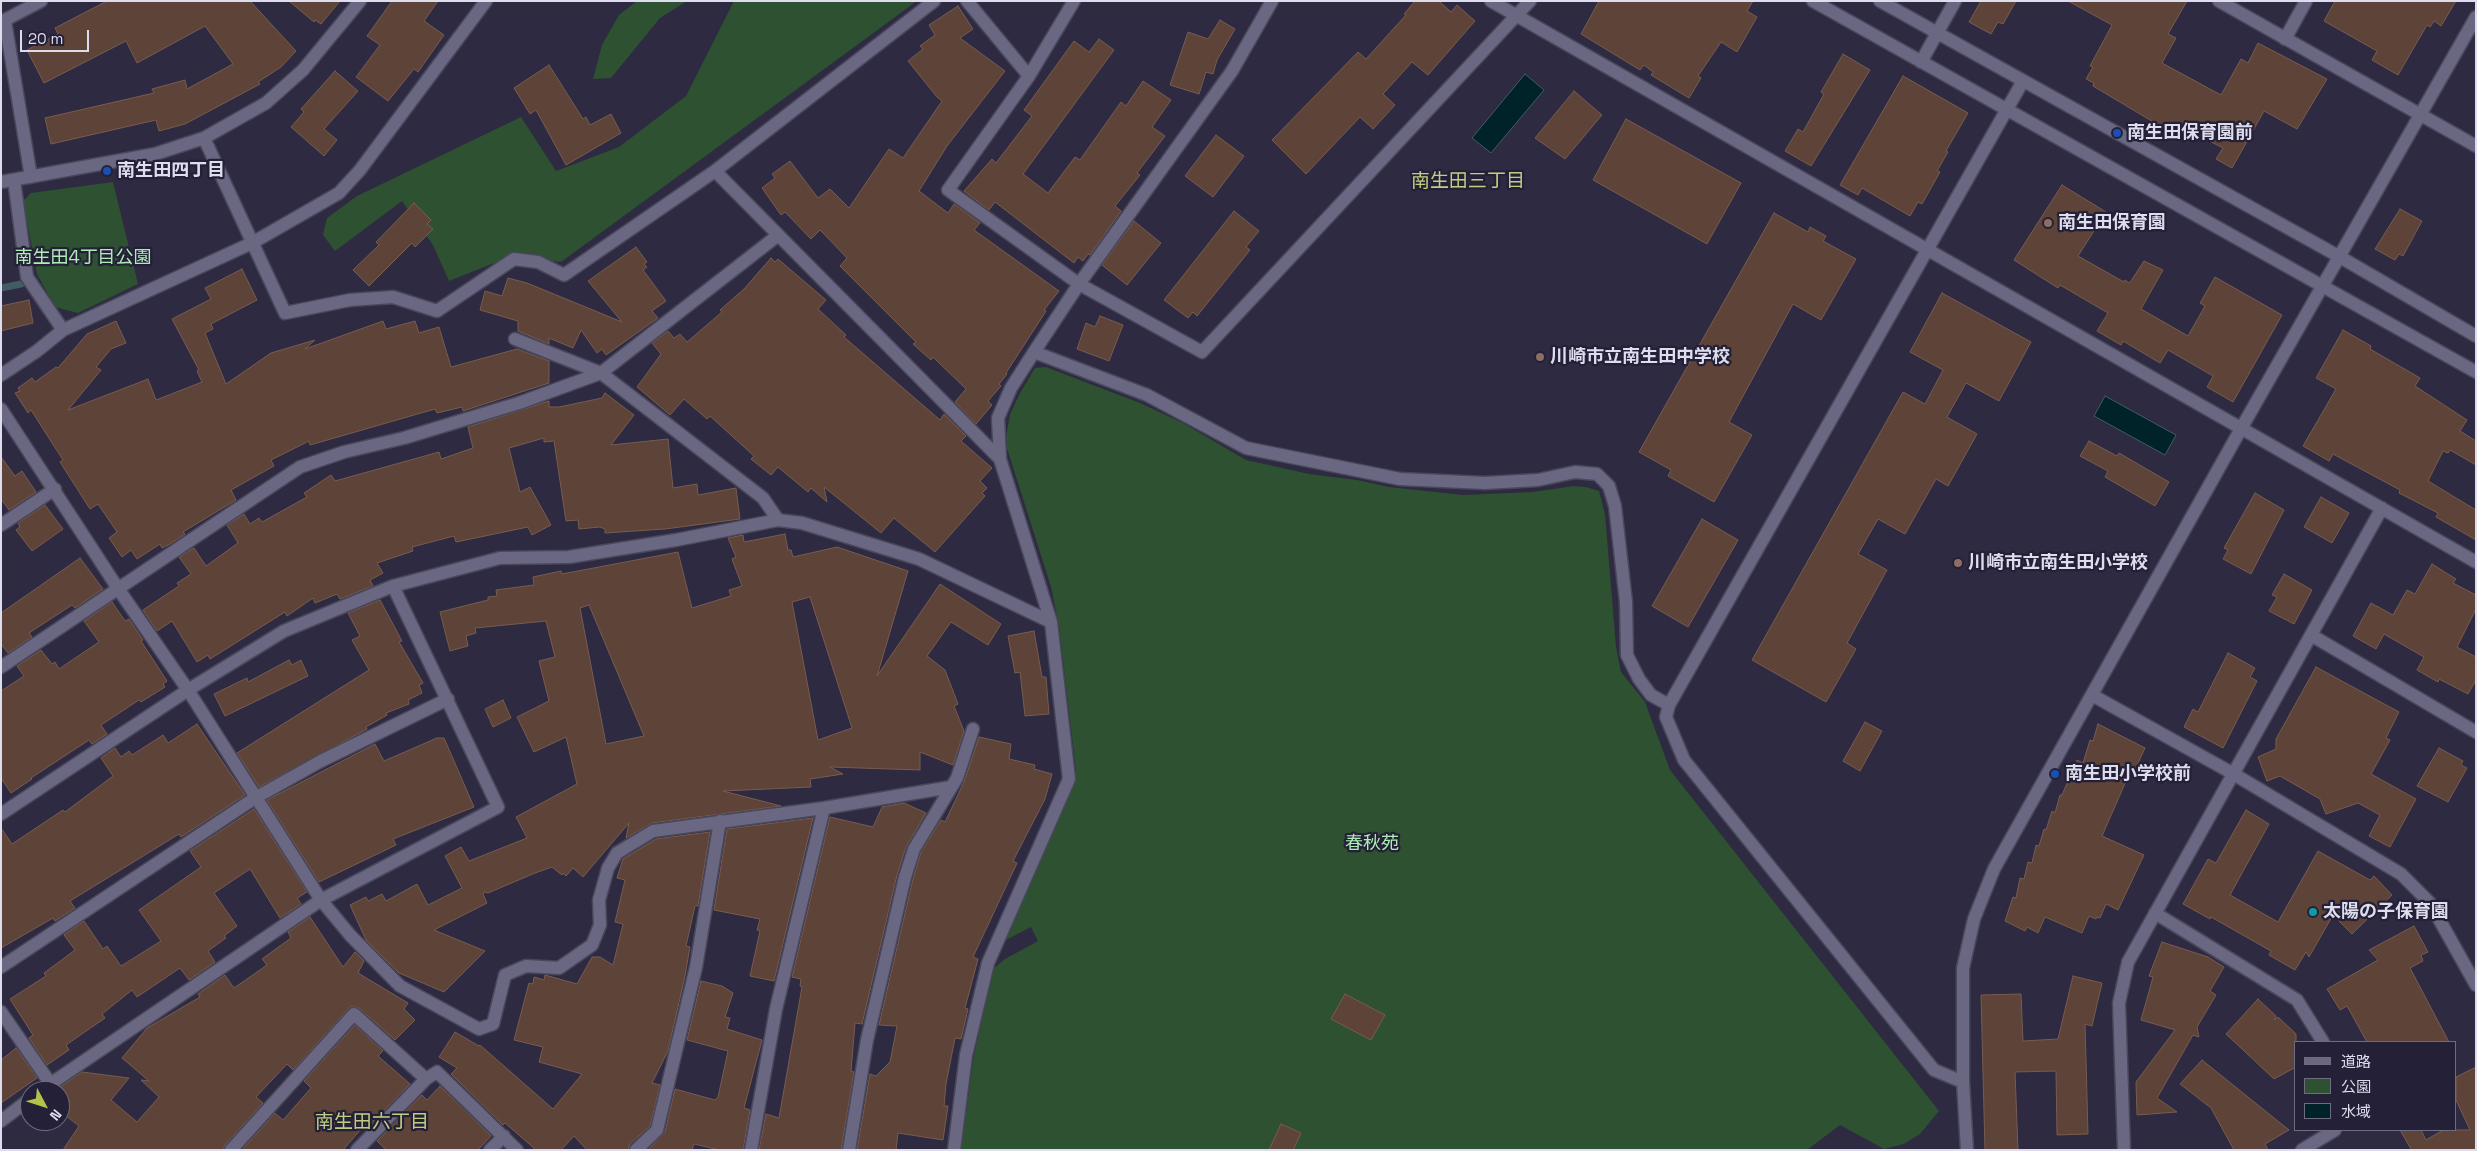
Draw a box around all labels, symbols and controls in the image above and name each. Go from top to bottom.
scale bar [22,20,91,52]
text: 20 m [28,29,63,48]
place label: 南生田保育園前 [2127,122,2253,144]
marker: 南生田保育園前 [2111,127,2123,139]
place label: 南生田四丁目 [117,160,225,182]
marker: 南生田四丁目 [101,165,113,177]
district label: 南生田三丁目 [1411,171,1525,193]
place label: 南生田保育園 [2058,212,2166,234]
marker: 南生田保育園 [2042,217,2054,229]
park label: 南生田4丁目公園 [14,247,152,269]
place label: 川崎市立南生田中学校 [1550,346,1730,368]
marker: 川崎市立南生田中学校 [1534,351,1546,363]
place label: 川崎市立南生田小学校 [1968,552,2148,574]
marker: 川崎市立南生田小学校 [1952,557,1964,569]
place label: 南生田小学校前 [2065,763,2191,785]
marker: 南生田小学校前 [2049,768,2061,780]
park label: 春秋苑 [1345,833,1399,855]
place label: 太陽の子保育園 [2323,901,2449,923]
marker: 太陽の子保育園 [2307,906,2319,918]
legend [2294,1041,2457,1131]
text: 道路 [2341,1052,2371,1071]
text: 公園 [2341,1077,2371,1096]
north arrow [20,1081,70,1131]
text: 水域 [2341,1102,2371,1121]
text: N [46,1106,66,1124]
district label: 南生田六丁目 [315,1112,429,1134]

